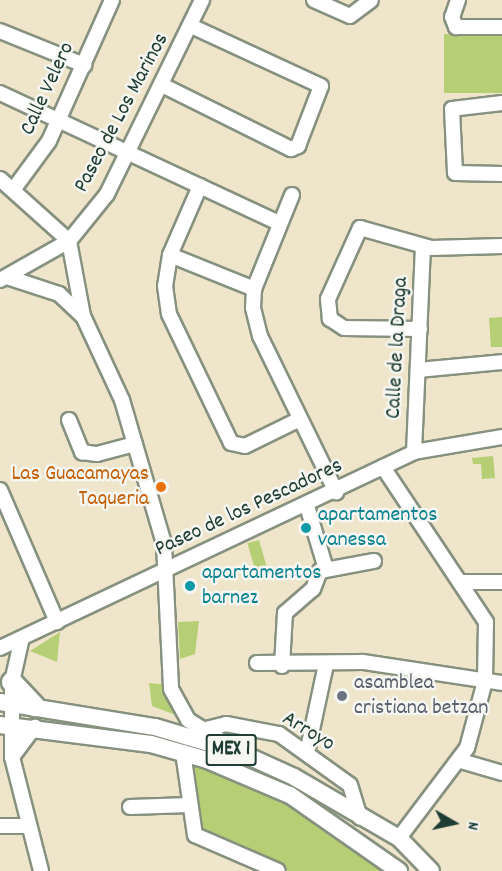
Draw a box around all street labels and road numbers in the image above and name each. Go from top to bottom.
street label: Paseo de Los Marinos [69,29,175,197]
street label: Calle Velero [15,38,81,140]
street label: Calle de la Draga [381,277,415,419]
street label: Paseo de los Pescadores [151,453,347,563]
street label: Arroyo [277,706,339,758]
road number: MEX 1 [206,732,256,768]

